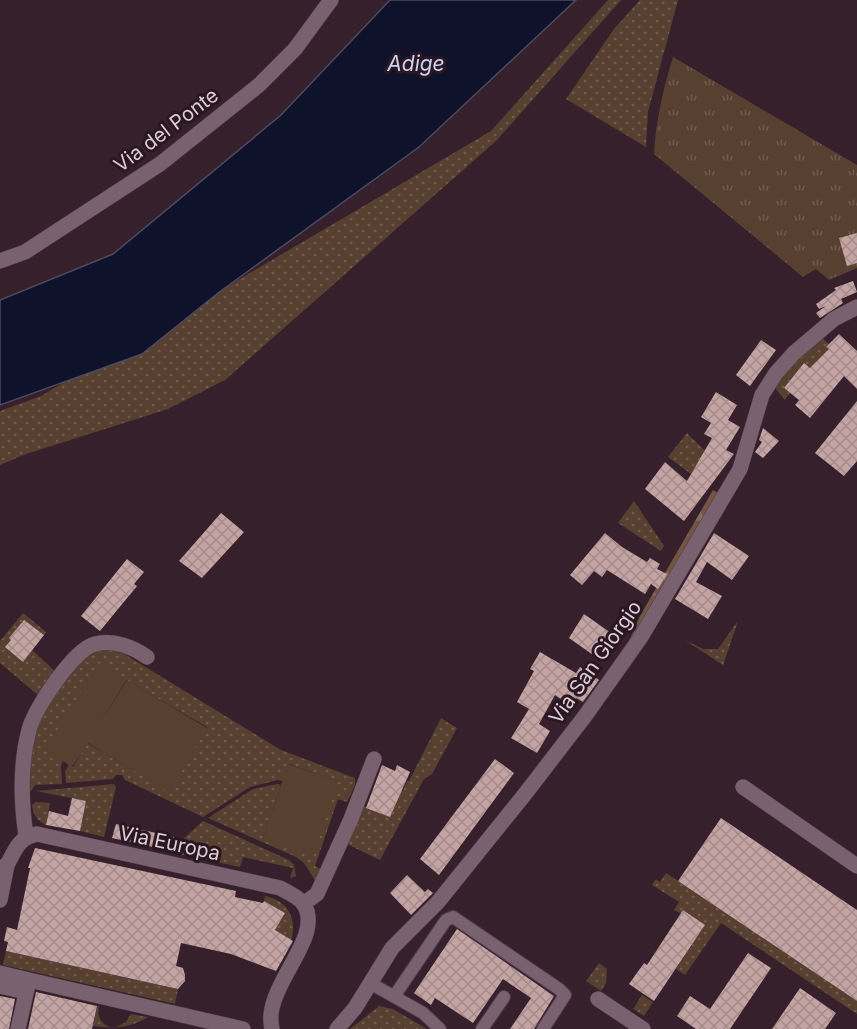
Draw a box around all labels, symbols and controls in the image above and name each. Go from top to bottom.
water label: Adige [386,51,445,76]
street label: Via del Ponte [109,83,223,177]
street label: Via San Giorgio [544,596,646,728]
street label: Via Europa [118,821,222,865]

